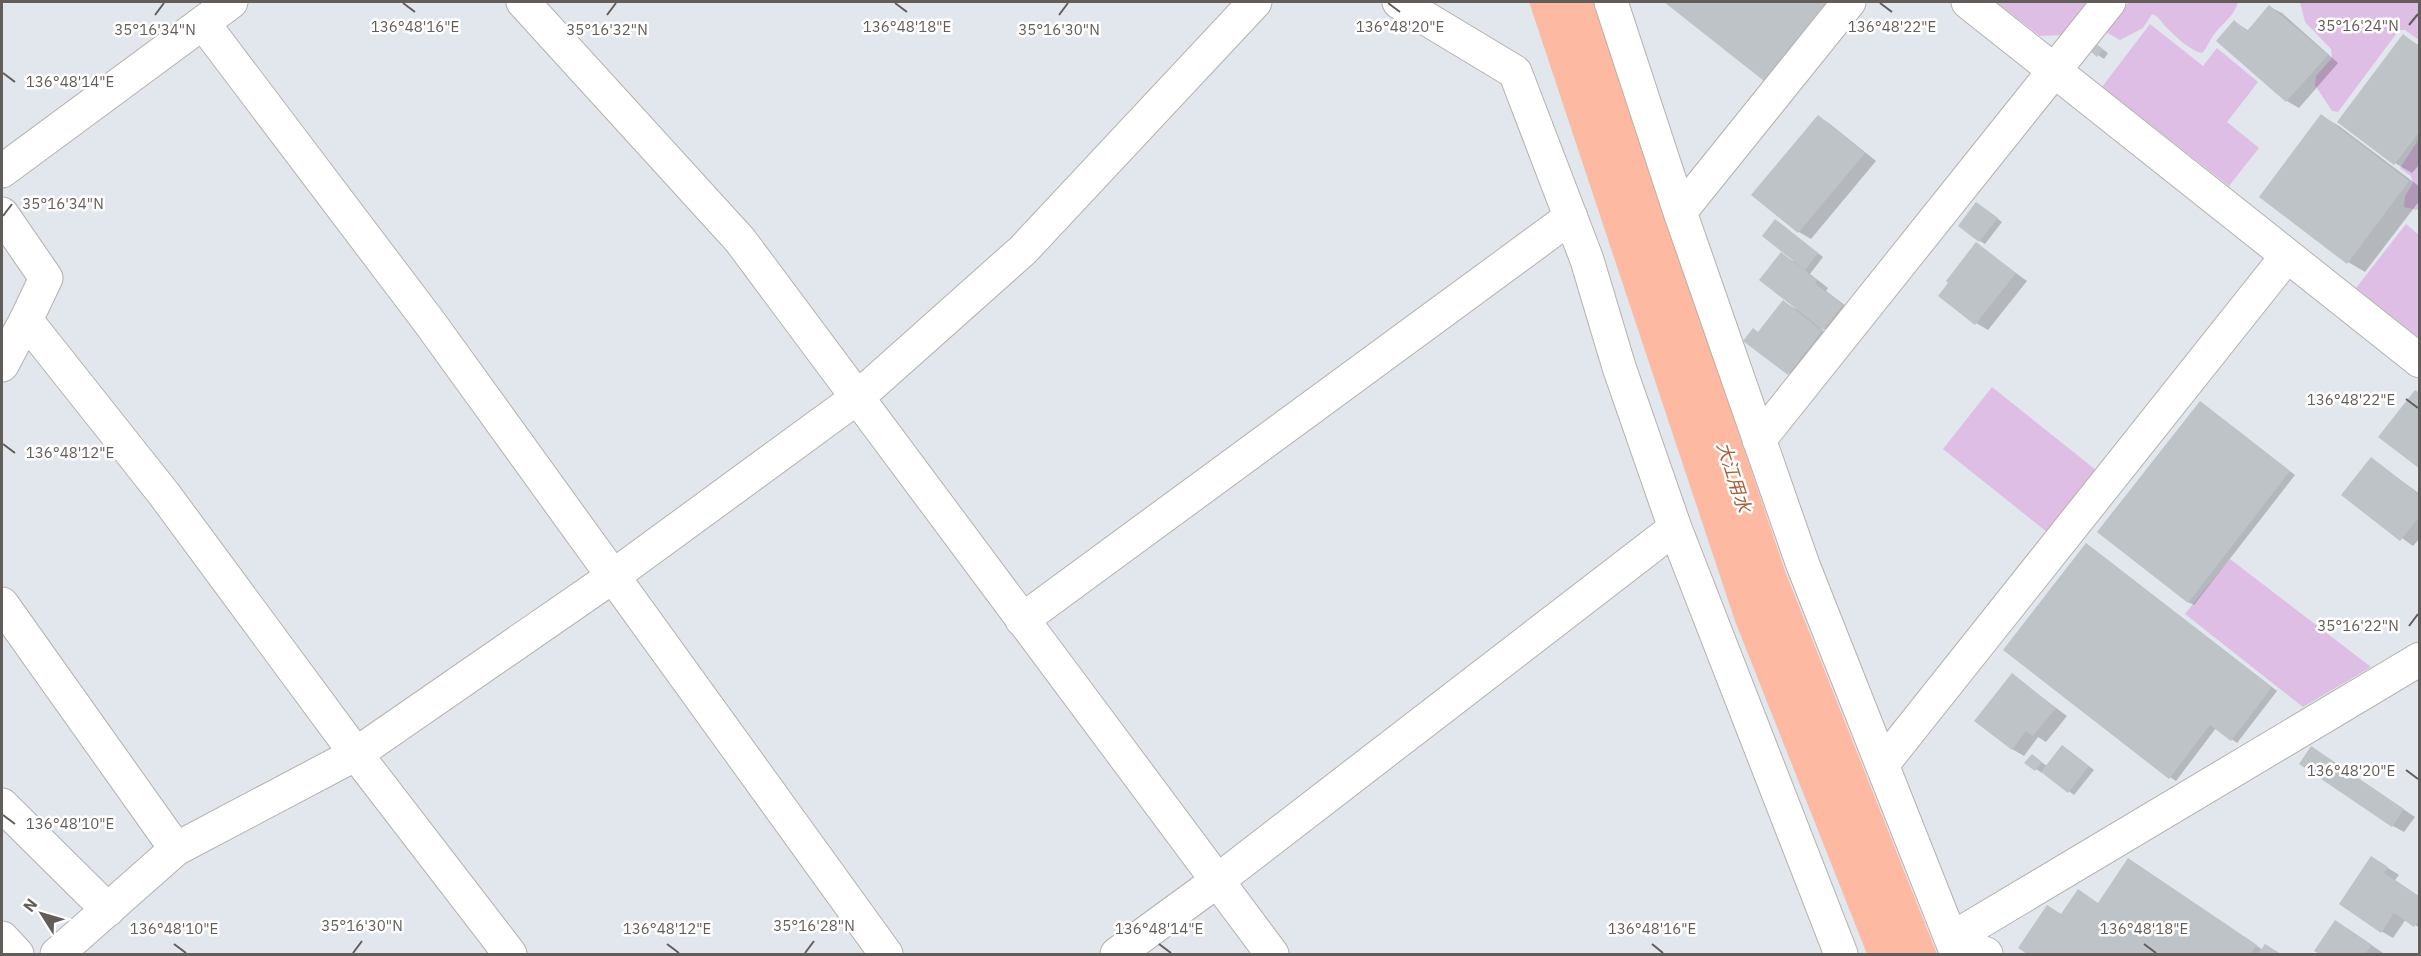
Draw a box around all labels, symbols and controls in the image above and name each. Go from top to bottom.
text: 35°16'24"N [2317,16,2399,35]
text: 136°48'16"E [371,17,459,36]
text: 136°48'18"E [863,17,951,36]
text: 136°48'20"E [1356,17,1444,36]
text: 136°48'22"E [1848,17,1936,36]
text: 35°16'34"N [114,20,196,39]
text: 35°16'32"N [566,20,648,39]
text: 35°16'30"N [1018,20,1100,39]
text: 136°48'14"E [26,72,114,91]
text: 35°16'34"N [22,194,104,213]
text: 136°48'22"E [2307,390,2395,409]
water label: 大江用水 [1712,439,1757,517]
text: 136°48'12"E [26,443,114,462]
text: 35°16'22"N [2317,616,2399,635]
text: 136°48'20"E [2307,761,2395,780]
text: 136°48'10"E [26,814,114,833]
north arrow [12,884,72,944]
text: N [19,894,41,916]
text: 35°16'30"N [321,916,403,935]
text: 35°16'28"N [773,916,855,935]
text: 136°48'10"E [130,919,218,938]
text: 136°48'12"E [623,919,711,938]
text: 136°48'14"E [1115,919,1203,938]
text: 136°48'16"E [1608,919,1696,938]
text: 136°48'18"E [2100,919,2188,938]

